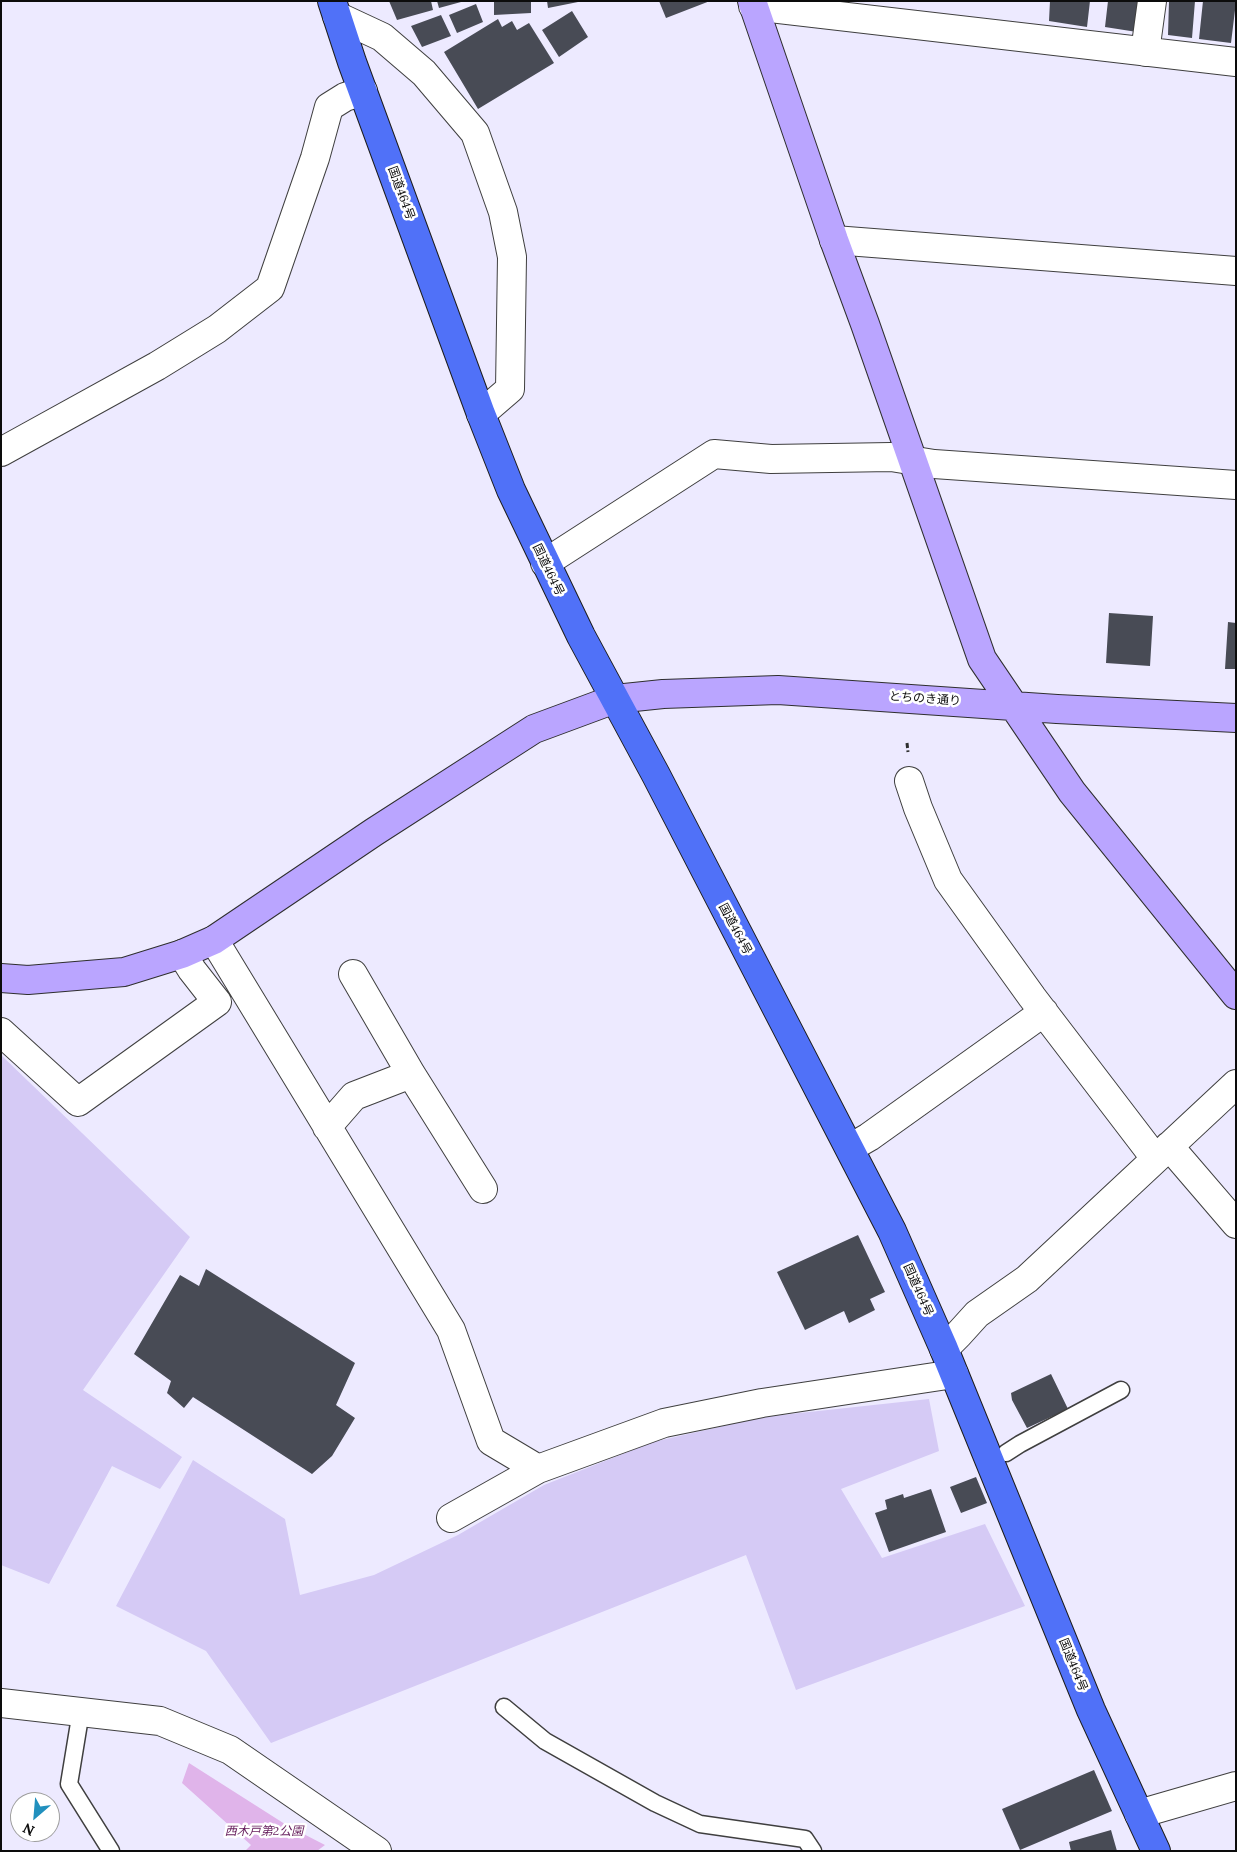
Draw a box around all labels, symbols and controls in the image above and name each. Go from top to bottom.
street label: 国道464号 [385,164,417,222]
street label: 国道464号 [529,542,567,598]
street label: とちのき通り [889,689,961,709]
street label: 国道464号 [716,901,754,957]
street label: 国道464号 [900,1262,936,1318]
street label: 国道464号 [1056,1636,1090,1694]
north arrow [10,1792,60,1842]
text: N [20,1819,38,1840]
park label: 西木戸第2公園 [225,1825,303,1839]

